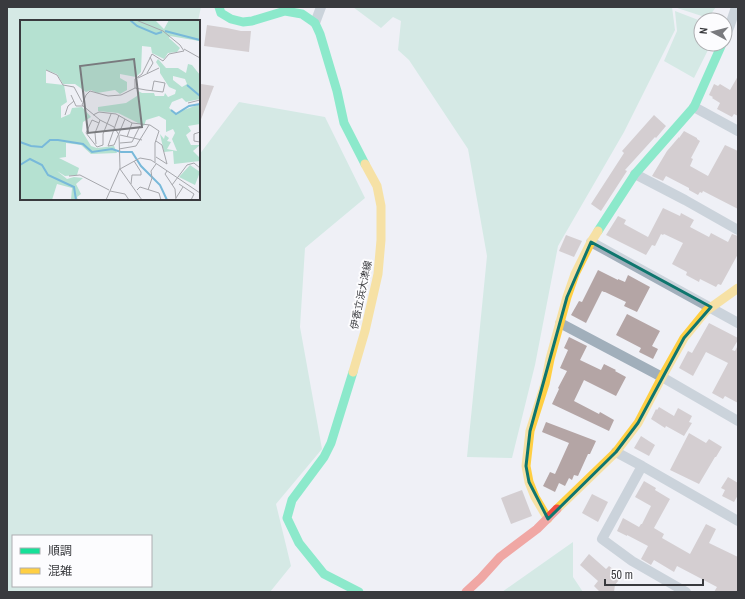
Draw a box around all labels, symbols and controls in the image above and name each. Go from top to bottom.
north arrow [693,12,733,52]
inset map [20,20,200,200]
text: N [696,27,710,35]
street label: 伊香立浜大津線 [347,259,375,331]
legend [12,535,152,587]
text: 順調 [48,543,72,559]
scale bar [605,561,703,587]
text: 混雑 [48,563,72,579]
text: 50 m [611,567,633,583]

